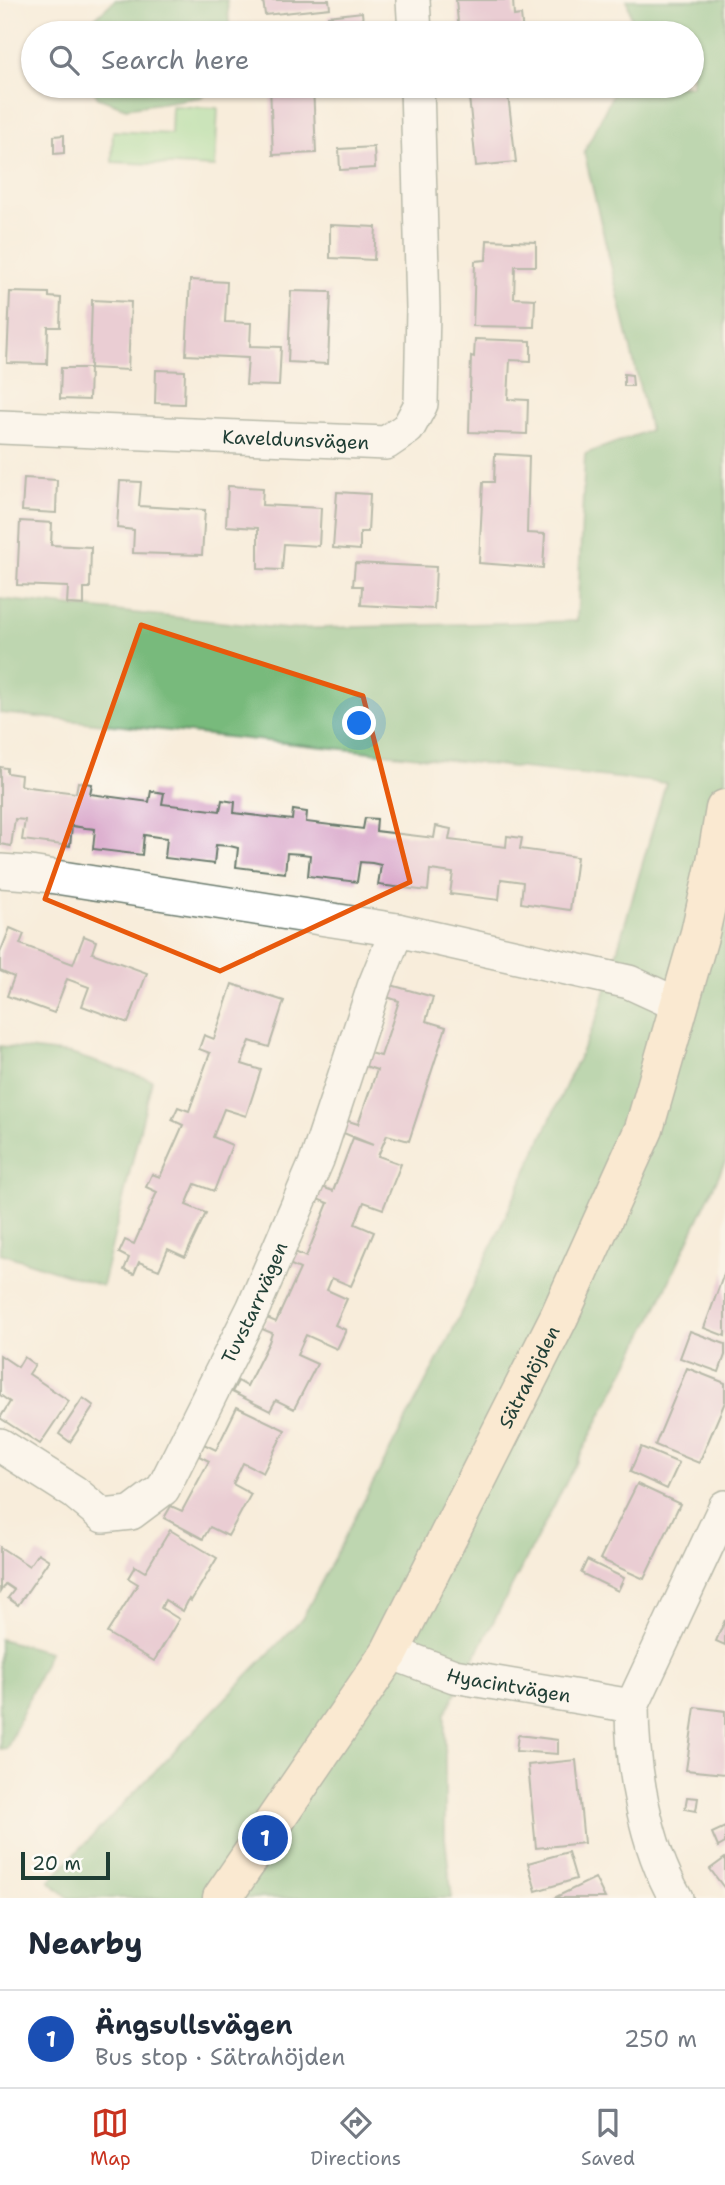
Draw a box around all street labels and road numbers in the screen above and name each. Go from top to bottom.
street label: Kaveldunsvägen [222,424,370,455]
street label: Tuvstarrvägen [216,1238,293,1368]
street label: Sätrahöjden [493,1322,566,1433]
street label: Hyacintvägen [443,1662,573,1708]

